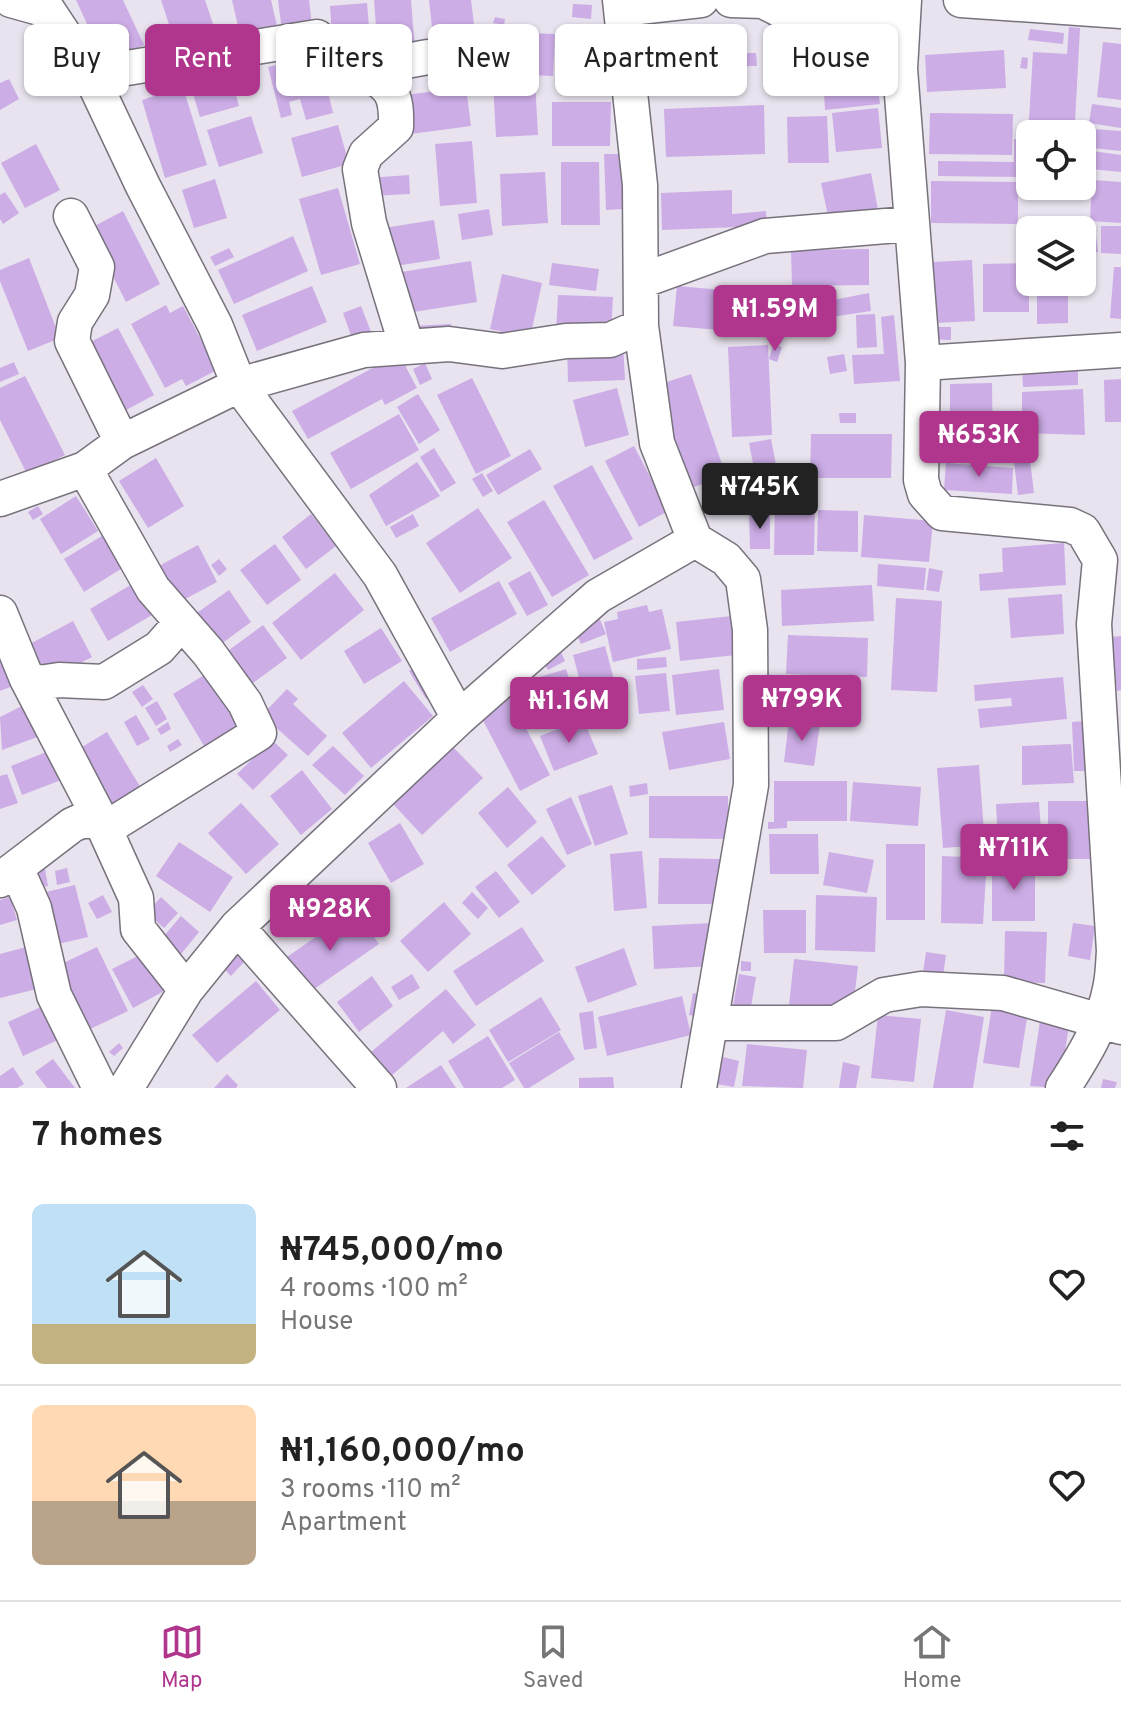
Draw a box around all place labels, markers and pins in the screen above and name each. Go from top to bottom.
pin: ₦1.59M [710,285,840,353]
pin: ₦653K [923,411,1035,479]
pin: ₦745K [704,463,816,531]
pin: ₦799K [746,675,858,743]
pin: ₦1.16M [504,677,634,745]
pin: ₦711K [958,824,1070,892]
pin: ₦928K [274,885,386,953]

